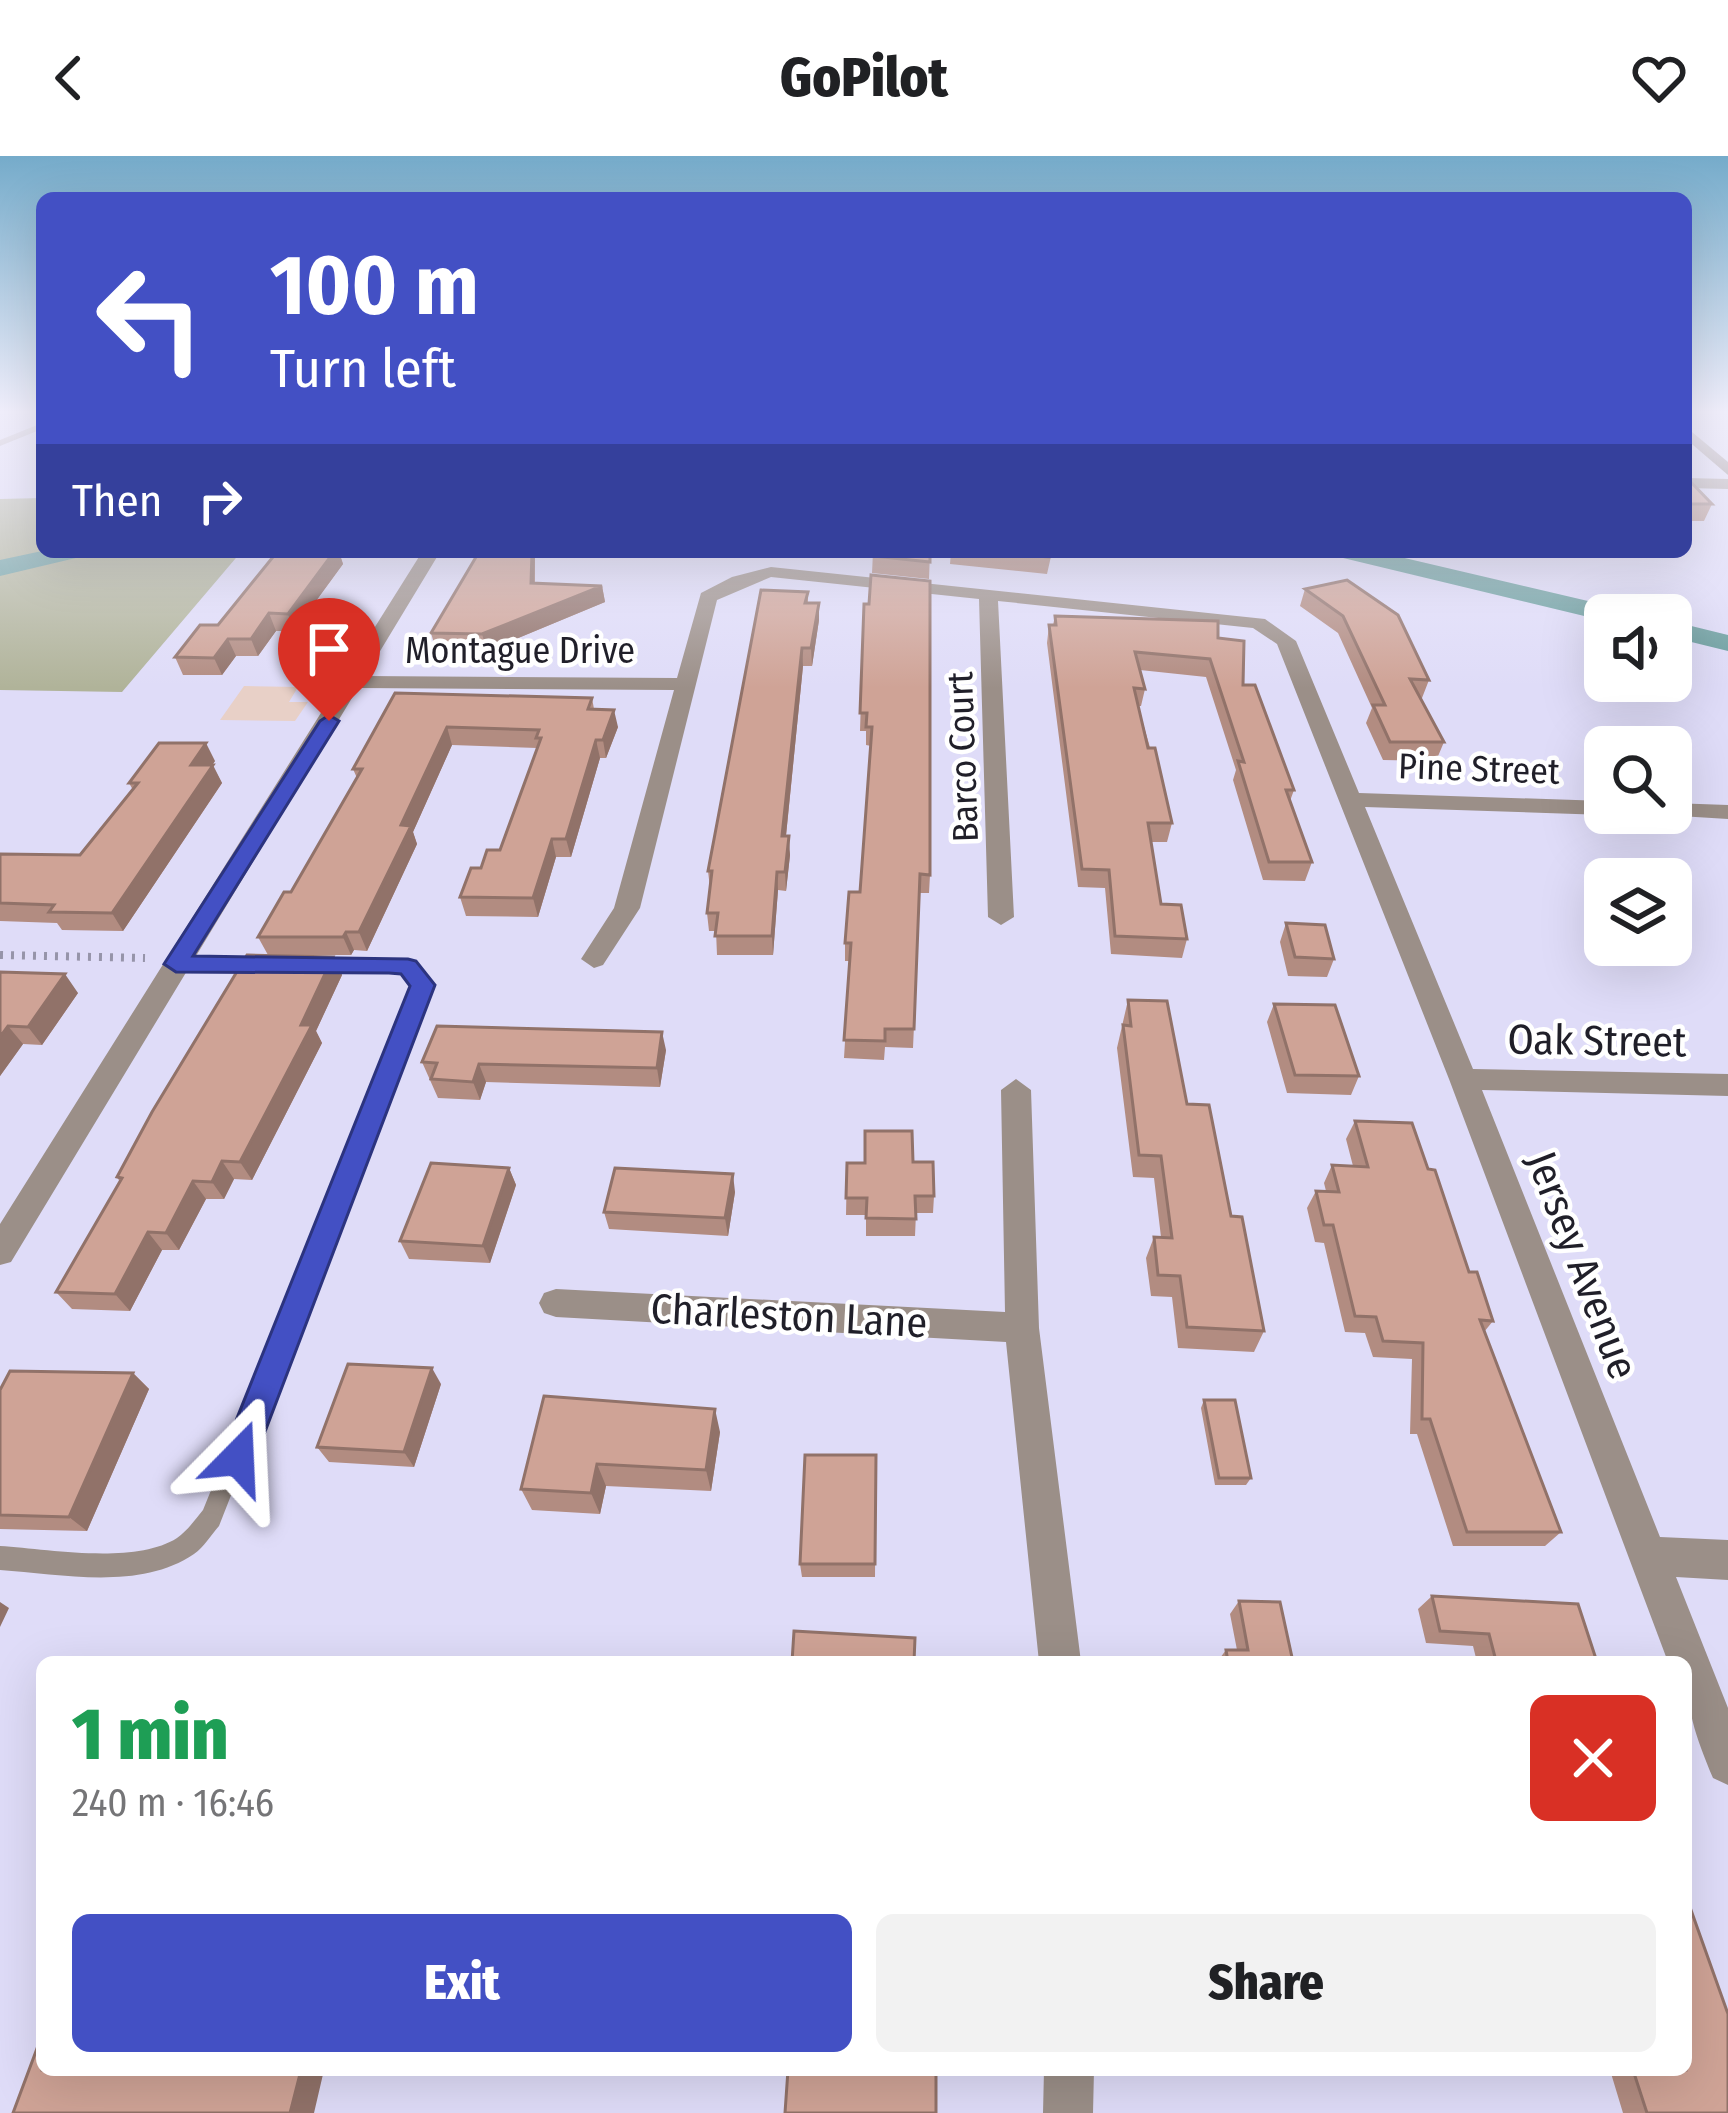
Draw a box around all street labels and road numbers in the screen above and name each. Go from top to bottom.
street label: Montague Drive [405,629,635,673]
street label: Barco Court [938,671,988,843]
street label: Pine Street [1397,744,1561,794]
street label: Oak Street [1507,1014,1687,1068]
street label: Jersey Avenue [1516,1145,1648,1386]
street label: Charleston Lane [649,1284,928,1348]

